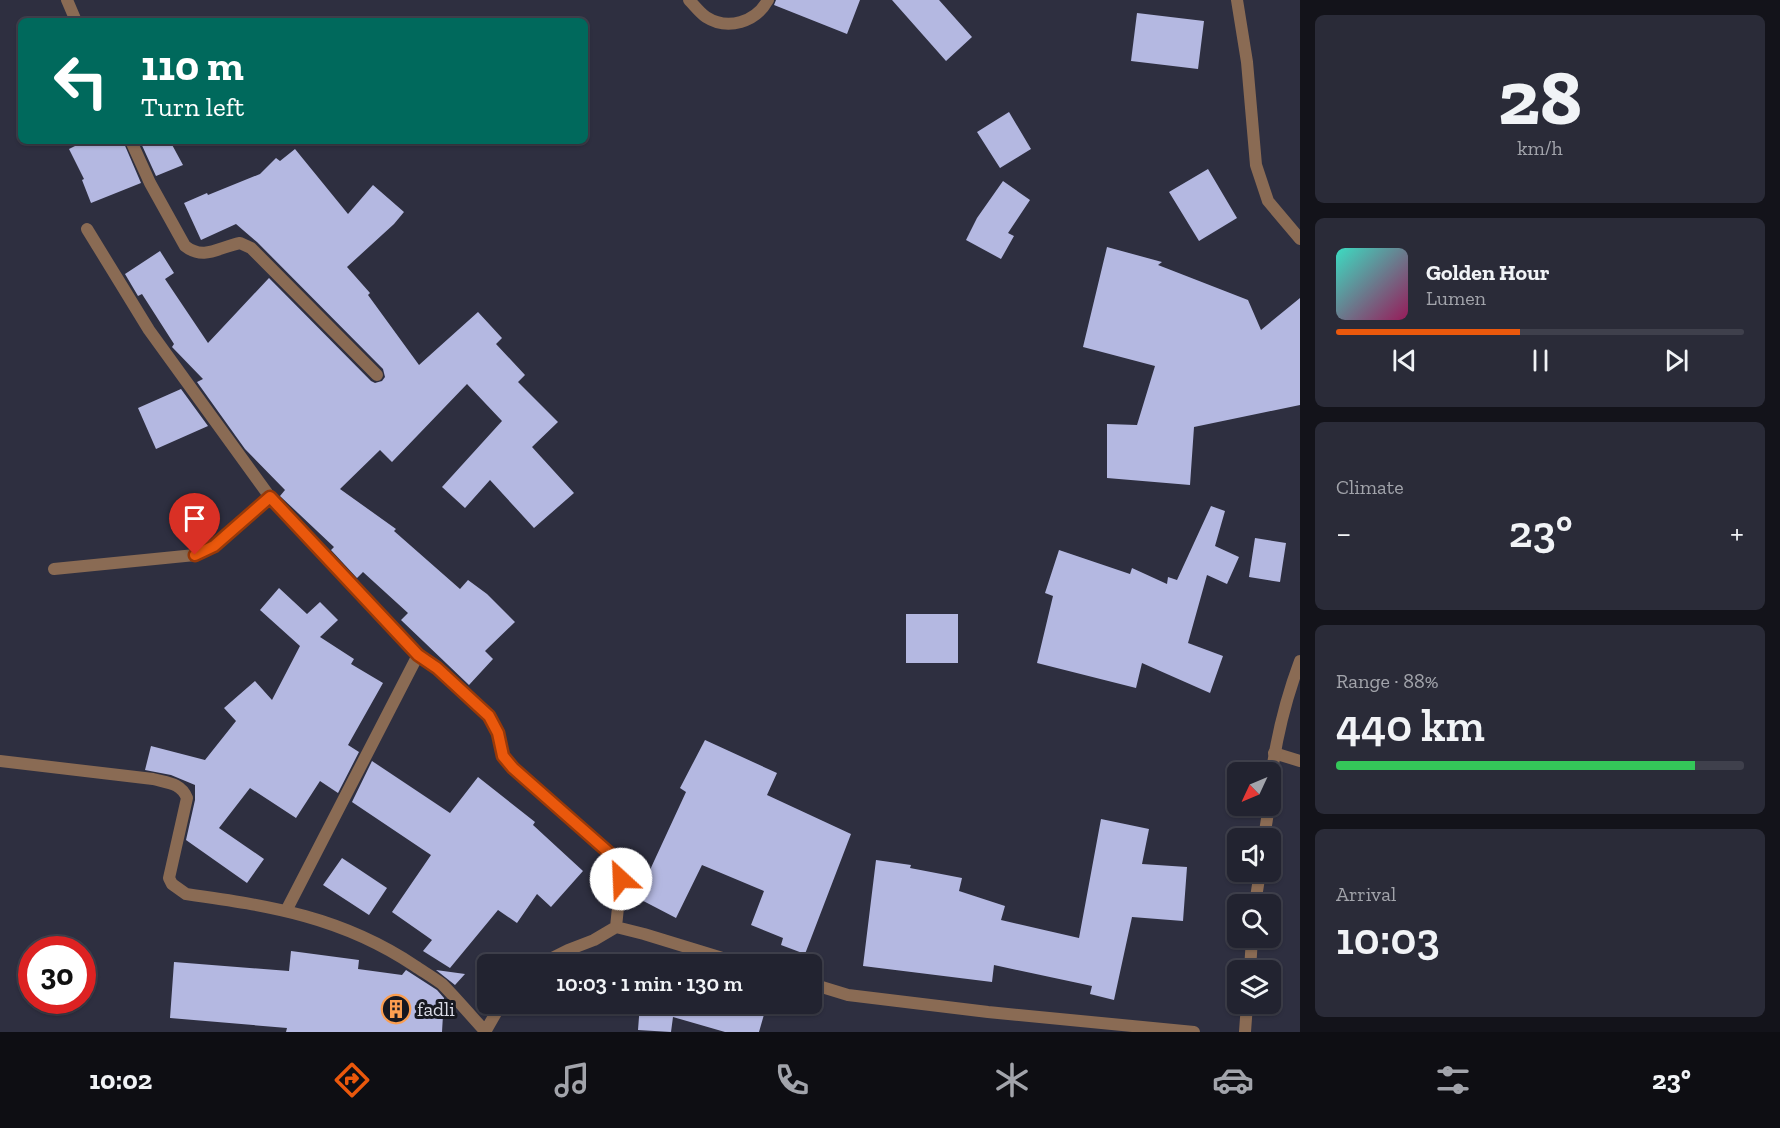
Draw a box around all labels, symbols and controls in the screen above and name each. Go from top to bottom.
text: 110 m [141,40,244,91]
icon: left [42,42,120,120]
text: 28 [1498,50,1582,144]
text: Turn left [141,91,244,123]
text: km/h [1517,136,1563,160]
text: Golden Hour [1426,259,1550,286]
text: Lumen [1426,286,1486,310]
icon: previous [1388,344,1421,377]
icon: pause [1524,344,1557,377]
icon: next [1660,344,1693,377]
text: Climate [1336,475,1404,499]
pin [169,493,220,555]
icon: arrive [178,502,211,535]
text: 23° [1509,505,1573,559]
text: − [1336,513,1351,552]
text: + [1730,513,1744,552]
text: Range · 88% [1336,669,1439,693]
text: 440 km [1336,699,1485,753]
north arrow [1227,762,1281,816]
map controls [1227,762,1281,1014]
button: sound [1227,828,1281,882]
position arrow [589,847,653,911]
text: Arrival [1336,882,1396,906]
button: search [1227,894,1281,948]
text: 10:03 [1336,912,1440,966]
speed limit sign: 30 [18,936,96,1014]
button: layers [1227,960,1281,1014]
text: 10:03 · 1 min · 130 m [556,970,743,997]
building icon: fadli [380,993,412,1025]
place label: fadli [417,997,455,1021]
icon: directions [331,1059,373,1101]
icon: music [551,1059,593,1101]
icon: phone [771,1059,813,1101]
icon: climate [991,1059,1033,1101]
icon: car [1212,1059,1254,1101]
icon: filters [1432,1059,1474,1101]
text: 10:02 [89,1064,152,1096]
text: 23° [1652,1064,1691,1096]

